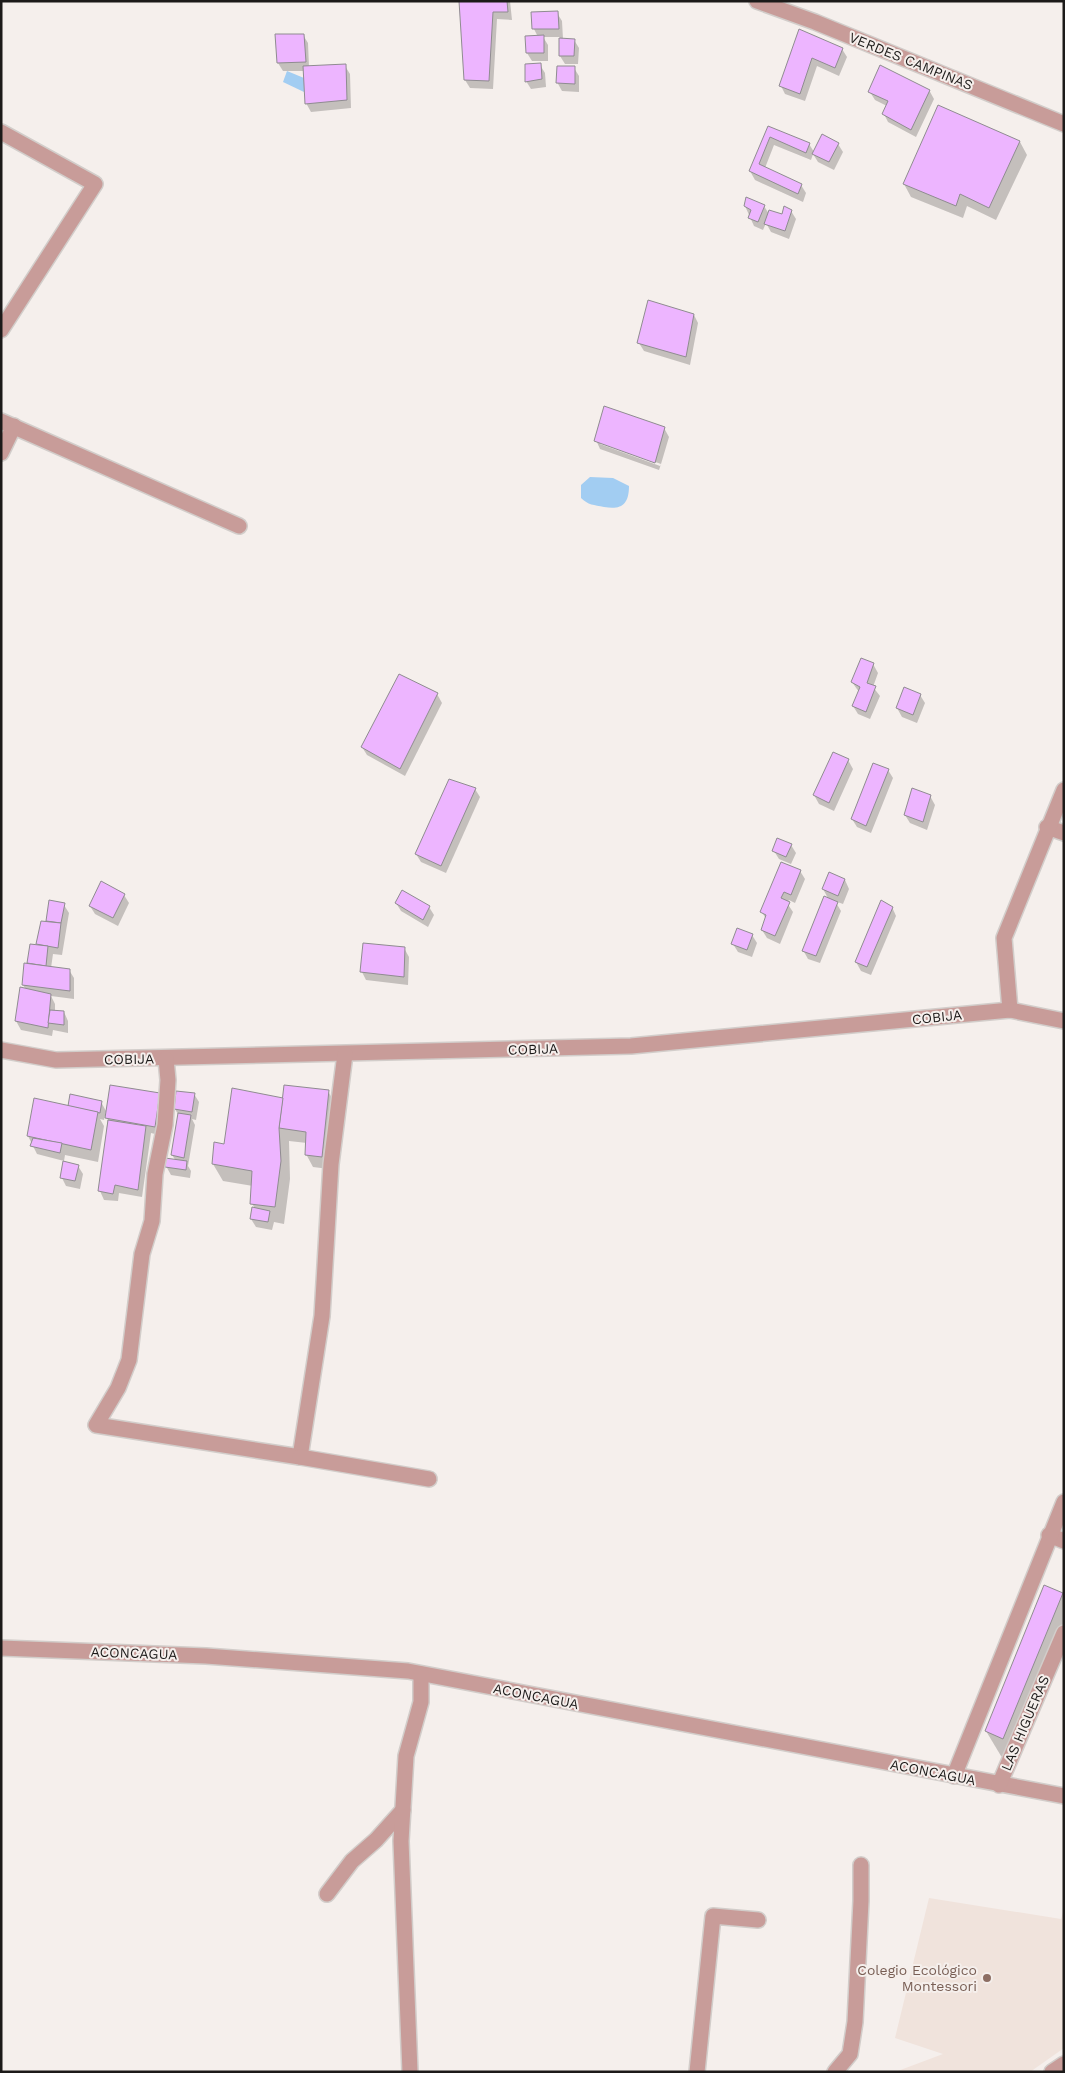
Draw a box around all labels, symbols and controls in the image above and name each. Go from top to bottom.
street label: VERDES CAMPINAS [847,29,975,93]
street label: COBIJA [911,1006,963,1028]
street label: COBIJA [508,1040,558,1058]
street label: COBIJA [104,1051,154,1067]
street label: ACONCAGUA [90,1643,178,1663]
street label: LAS HIGUERAS [998,1673,1052,1773]
street label: ACONCAGUA [492,1680,580,1712]
street label: ACONCAGUA [889,1756,977,1788]
place label: Colegio Ecológico Montessori [857,1962,977,1994]
marker: Colegio Ecológico Montessori [981,1972,993,1984]

